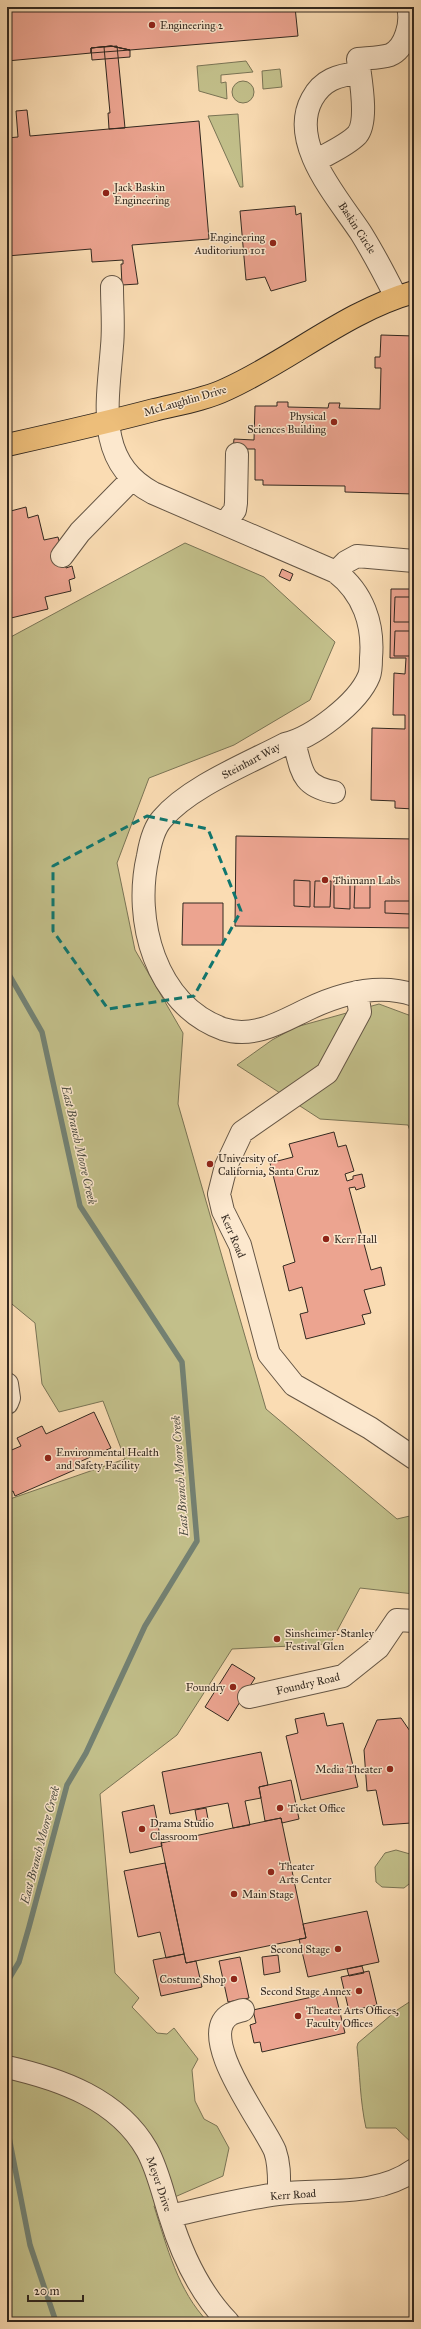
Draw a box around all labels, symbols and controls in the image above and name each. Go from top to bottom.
place label: Engineering 2 [160,19,224,32]
marker: Engineering 2 [147,20,157,30]
place label: Jack Baskin Engineering [113,181,170,207]
marker: Jack Baskin Engineering [101,188,111,198]
street label: Baskin Circle [335,200,379,257]
place label: Engineering Auditorium 101 [193,231,266,257]
marker: Engineering Auditorium 101 [268,238,278,248]
street label: McLaughlin Drive [142,383,228,419]
place label: Physical Sciences Building [247,410,327,436]
marker: Physical Sciences Building [329,417,339,427]
street label: Steinhart Way [219,740,283,782]
place label: Thimann Labs [333,874,400,887]
marker: Thimann Labs [320,875,330,885]
water label: East Branch Moore Creek [58,1083,100,1206]
place label: University of California, Santa Cruz [218,1152,319,1178]
marker: University of California, Santa Cruz [205,1159,215,1169]
street label: Kerr Road [218,1212,248,1260]
place label: Kerr Hall [334,1233,377,1246]
marker: Kerr Hall [321,1234,331,1244]
water label: East Branch Moore Creek [169,1414,191,1538]
place label: Environmental Health and Safety Facility [56,1446,159,1472]
marker: Environmental Health and Safety Facility [43,1453,53,1463]
place label: Sinsheimer-Stanley Festival Glen [285,1627,375,1653]
marker: Sinsheimer-Stanley Festival Glen [272,1634,282,1644]
street label: Foundry Road [275,1670,342,1698]
place label: Foundry [186,1681,226,1694]
marker: Foundry [228,1682,238,1692]
place label: Media Theater [315,1763,383,1776]
marker: Media Theater [385,1764,395,1774]
water label: East Branch Moore Creek [17,1784,63,1906]
place label: Ticket Office [288,1802,346,1815]
marker: Ticket Office [275,1803,285,1813]
place label: Drama Studio Classroom [150,1817,214,1843]
marker: Drama Studio Classroom [137,1824,147,1834]
place label: Theater Arts Center [278,1860,332,1886]
marker: Theater Arts Center [266,1867,276,1877]
place label: Main Stage [242,1888,294,1901]
marker: Main Stage [229,1889,239,1899]
place label: Second Stage [270,1943,330,1956]
marker: Second Stage [333,1944,343,1954]
place label: Costume Shop [159,1973,226,1986]
marker: Costume Shop [229,1974,239,1984]
place label: Second Stage Annex [260,1985,351,1998]
marker: Second Stage Annex [354,1986,364,1996]
place label: Theater Arts Offices, Faculty Offices [306,2004,399,2030]
marker: Theater Arts Offices, Faculty Offices [293,2011,303,2021]
street label: Meyer Drive [144,2155,175,2214]
street label: Kerr Road [269,2187,317,2203]
scale bar [28,2277,83,2303]
text: 20 m [34,2284,60,2298]

